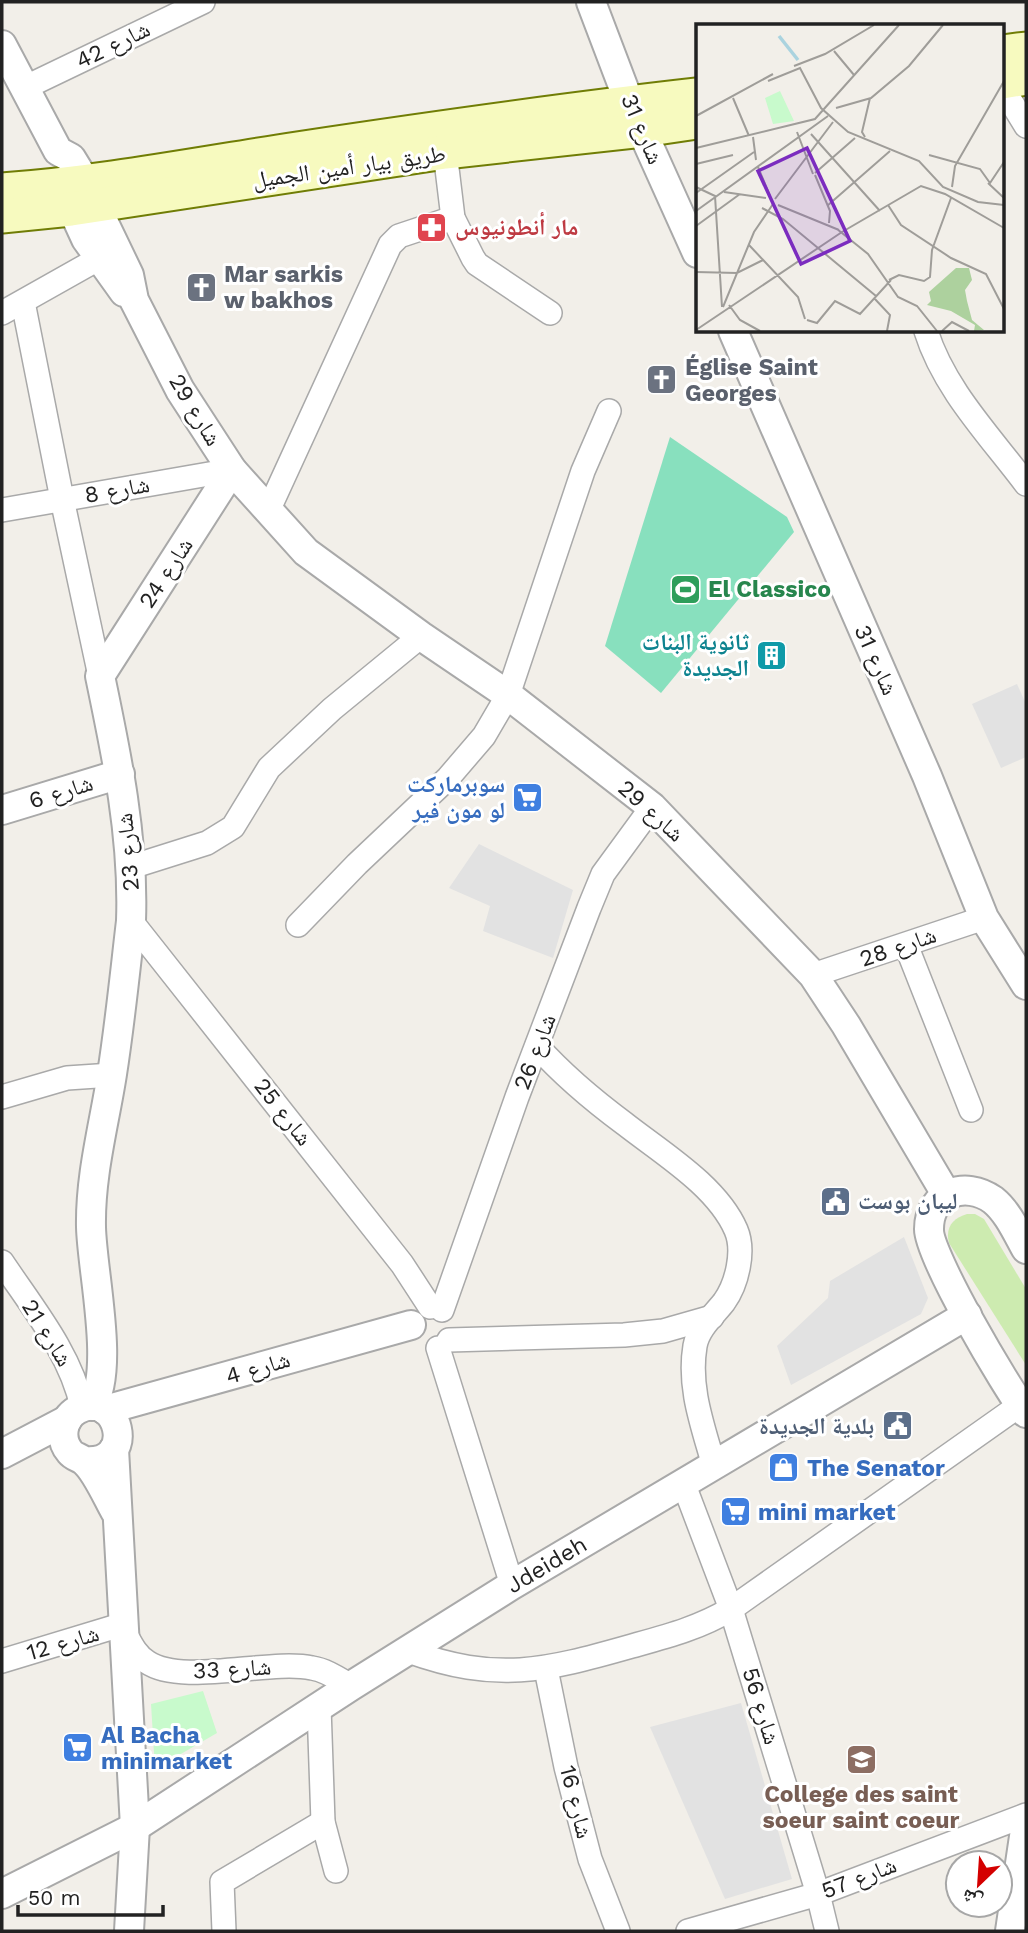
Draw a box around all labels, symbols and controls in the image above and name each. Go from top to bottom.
street label: شارع 42 [72,16,155,75]
inset map [696,24,1004,332]
street label: شارع 31 [614,90,669,169]
street label: طريق بيار أمين الجميل [251,139,447,194]
pharmacy icon: مار أنطونيوس [415,210,449,244]
place label: مار أنطونيوس [455,211,578,241]
place label: Mar sarkis w bakhos [224,261,343,314]
church icon: Mar sarkis w bakhos [184,270,218,304]
place label: Église Saint Georges [685,354,818,407]
church icon: Église Saint Georges [645,363,679,397]
street label: شارع 29 [162,369,227,451]
street label: شارع 8 [82,471,152,510]
street label: شارع 24 [133,533,199,614]
sports icon: El Classico [668,572,702,606]
place label: El Classico [708,576,831,603]
street label: شارع 31 [848,621,903,700]
place label: ثانوية البنات الجديدة [642,629,750,682]
building icon: ثانوية البنات الجديدة [755,638,789,672]
street label: شارع 6 [26,770,97,815]
place label: سوبرماركت لو مون فير [407,771,505,824]
street label: شارع 29 [612,774,689,848]
supermarket icon: سوبرماركت لو مون فير [511,780,545,814]
street label: شارع 23 [111,812,146,892]
street label: شارع 28 [856,921,940,974]
street label: شارع 26 [508,1010,563,1094]
street label: شارع 25 [247,1073,318,1152]
public building icon: ليبان بوست [818,1184,852,1218]
place label: ليبان بوست [858,1188,958,1215]
street label: شارع 21 [15,1294,78,1372]
street label: شارع 4 [223,1346,294,1391]
public building icon: بلدية الجديدة [880,1409,914,1443]
place label: بلدية الجديدة [759,1413,874,1440]
shop icon: The Senator [767,1451,801,1485]
place label: The Senator [807,1455,945,1482]
supermarket icon: mini market [718,1495,752,1529]
place label: mini market [758,1499,896,1526]
street label: Jdeideh [501,1530,591,1599]
street label: شارع 12 [24,1620,103,1667]
street label: شارع 33 [192,1653,272,1686]
street label: شارع 56 [736,1664,785,1748]
place label: Al Bacha minimarket [101,1722,232,1775]
supermarket icon: Al Bacha minimarket [61,1731,95,1765]
school or university icon: College des saint soeur saint coeur [844,1743,878,1777]
street label: شارع 16 [553,1763,598,1842]
place label: College des saint soeur saint coeur [763,1781,960,1834]
north arrow [944,1849,1014,1919]
street label: شارع 57 [818,1851,901,1905]
scale bar [18,1874,163,1918]
text: ش [958,1884,986,1914]
text: 50 m [28,1885,80,1910]

